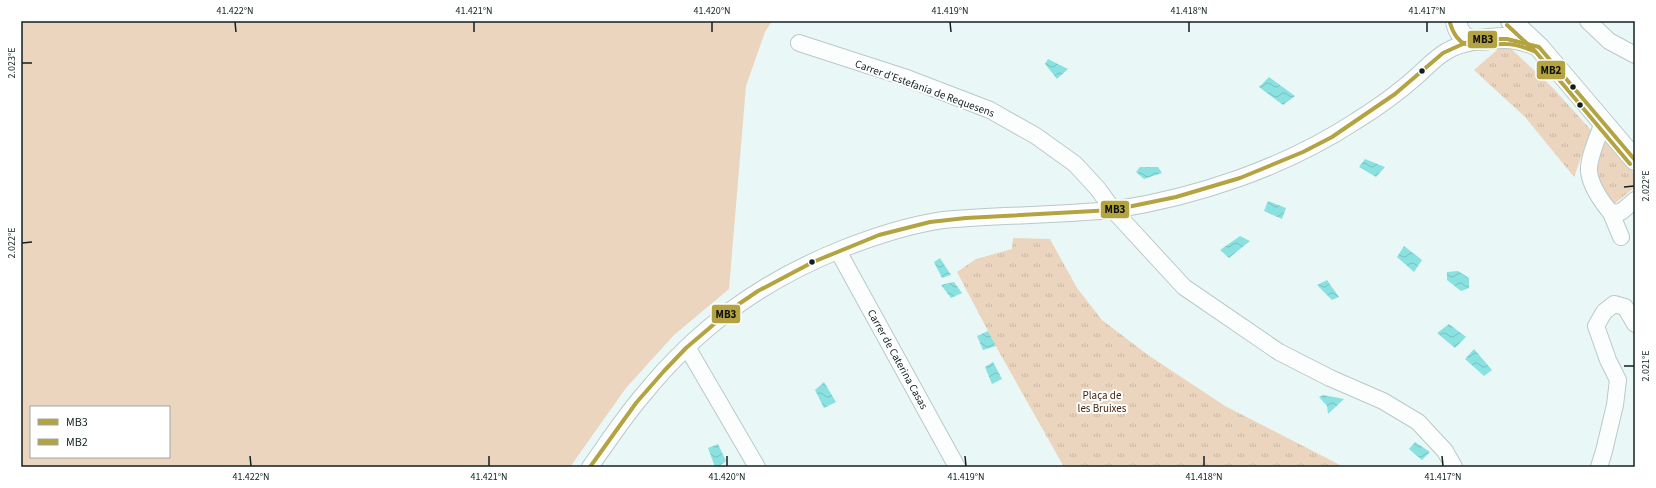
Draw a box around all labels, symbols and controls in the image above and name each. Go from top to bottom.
text: 41.422°N [216,4,254,18]
text: 41.421°N [455,4,493,18]
text: 41.420°N [693,4,731,18]
text: 41.419°N [931,4,969,18]
text: 41.418°N [1170,4,1208,18]
text: 41.417°N [1408,4,1446,18]
line badge: MB3 [1467,30,1498,49]
text: MB3 [1473,32,1494,47]
text: 2.023°E [5,48,19,78]
street label: Carrer d'Estefania de Requesens [853,56,997,121]
line badge: MB2 [1536,60,1566,80]
text: MB2 [1541,63,1562,78]
unlabelled marker [1417,66,1427,76]
unlabelled marker [1568,82,1578,92]
unlabelled marker [1575,100,1585,110]
text: 2.022°E [1639,171,1653,201]
line badge: MB3 [1100,200,1130,219]
text: MB3 [1105,202,1126,217]
text: 2.022°E [5,228,19,258]
unlabelled marker [807,257,817,267]
line badge: MB3 [711,304,741,324]
text: MB3 [716,307,737,322]
street label: Carrer de Caterina Casas [864,307,931,412]
text: 2.021°E [1639,351,1653,381]
park label: Plaça de les Bruixes [1078,388,1127,416]
legend [30,406,170,458]
text: MB3 [66,414,88,431]
text: MB2 [66,434,88,451]
text: 41.422°N [232,470,270,484]
text: 41.421°N [470,470,508,484]
text: 41.420°N [708,470,746,484]
text: 41.419°N [947,470,985,484]
text: 41.418°N [1185,470,1223,484]
text: 41.417°N [1424,470,1462,484]

